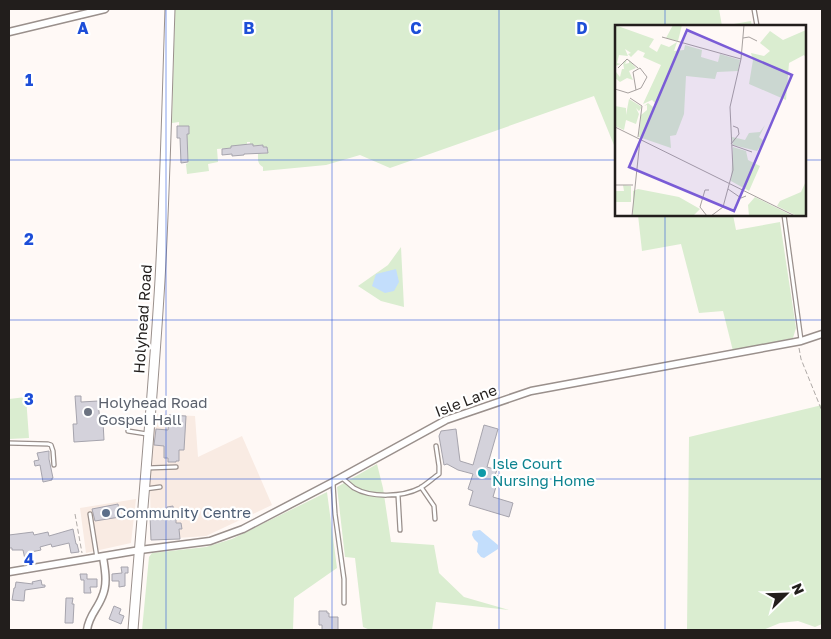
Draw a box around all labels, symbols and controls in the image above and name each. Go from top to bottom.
text: A [77,18,89,38]
text: B [243,18,255,38]
text: C [410,18,422,38]
text: D [576,18,588,38]
inset map [615,25,806,216]
text: 1 [25,70,33,90]
text: 2 [24,229,34,249]
street label: Holyhead Road [129,264,155,374]
street label: Isle Lane [432,380,499,420]
text: 3 [24,389,34,409]
place label: Holyhead Road Gospel Hall [98,393,207,428]
marker: Holyhead Road Gospel Hall [82,406,94,418]
place label: Isle Court Nursing Home [492,454,595,489]
marker: Isle Court Nursing Home [476,467,488,479]
place label: Community Centre [116,503,251,521]
marker: Community Centre [100,507,112,519]
text: 4 [24,549,34,569]
north arrow [761,569,811,619]
text: N [789,581,808,597]

